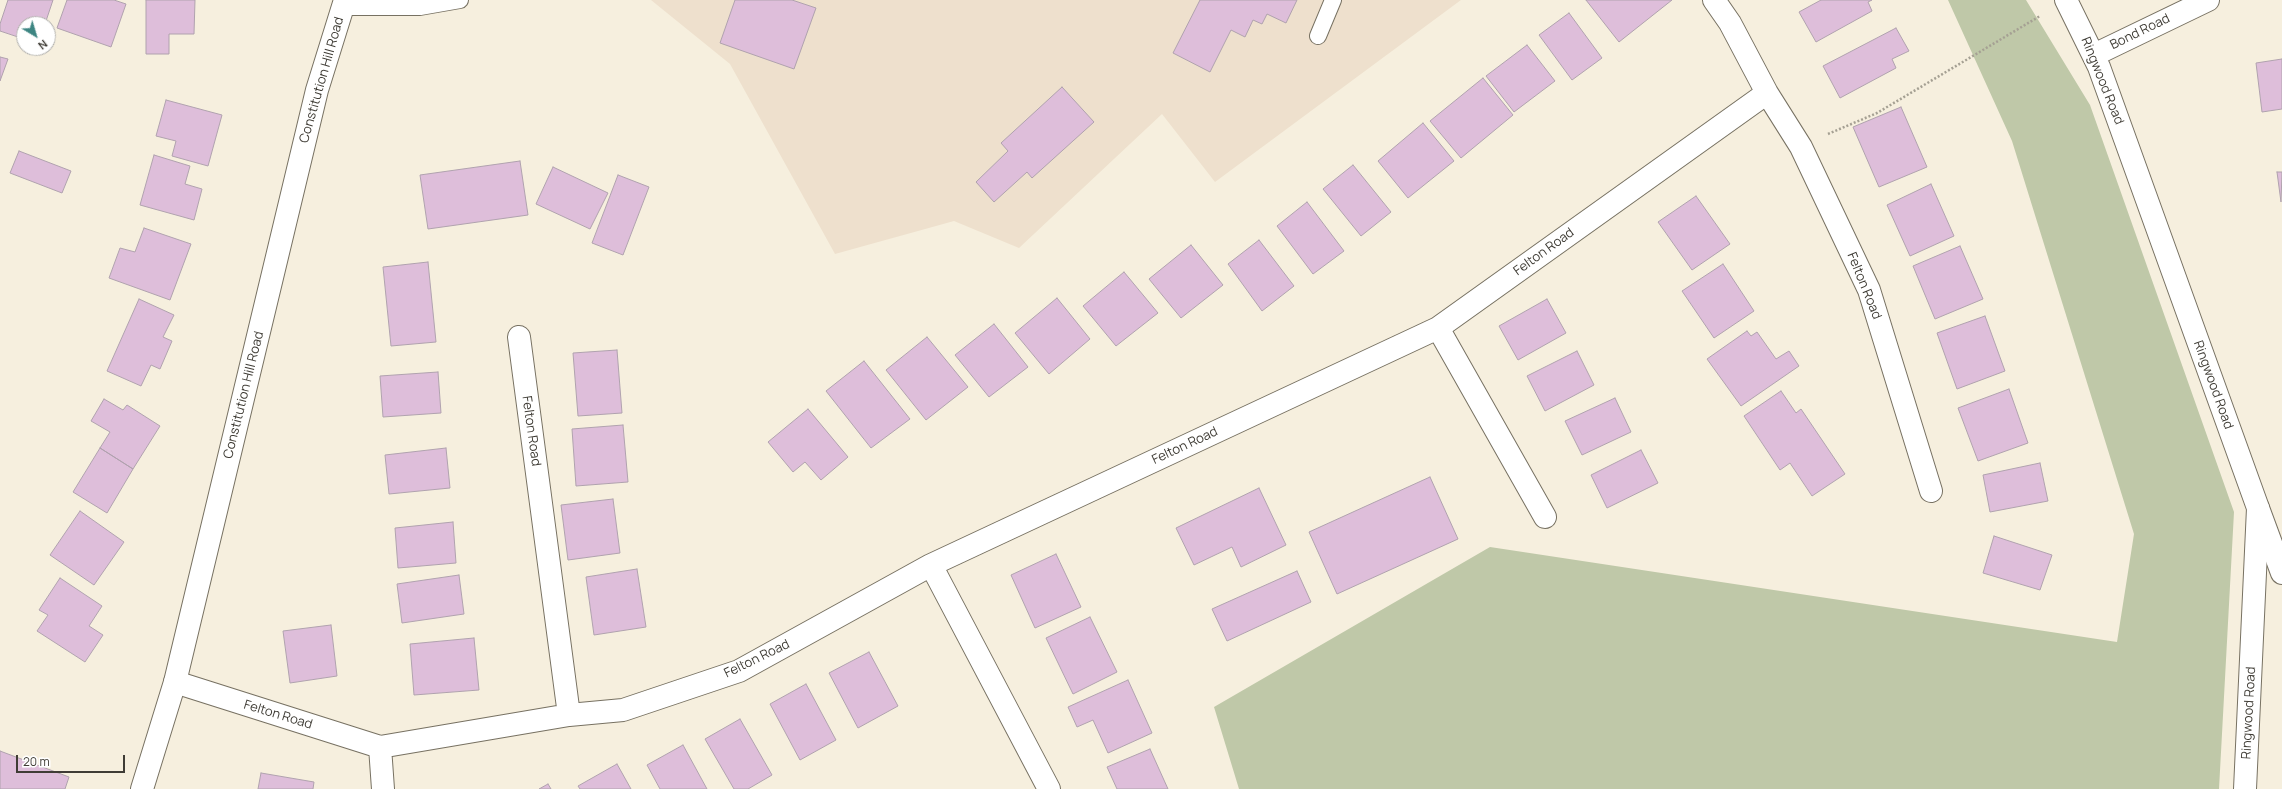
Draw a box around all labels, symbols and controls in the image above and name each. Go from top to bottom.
street label: Bond Road [2108,11,2172,53]
street label: Constitution Hill Road [297,15,347,145]
north arrow [16,16,56,56]
street label: Ringwood Road [2077,35,2127,127]
text: N [35,37,51,53]
street label: Felton Road [1511,225,1577,279]
street label: Felton Road [1844,250,1884,322]
street label: Constitution Hill Road [221,330,267,460]
street label: Ringwood Road [2190,339,2236,431]
street label: Felton Road [518,395,544,467]
street label: Felton Road [1150,424,1220,468]
street label: Felton Road [722,636,792,682]
street label: Ringwood Road [2239,666,2259,760]
street label: Felton Road [242,697,314,733]
scale bar [18,747,127,773]
text: 20 m [23,753,50,770]

